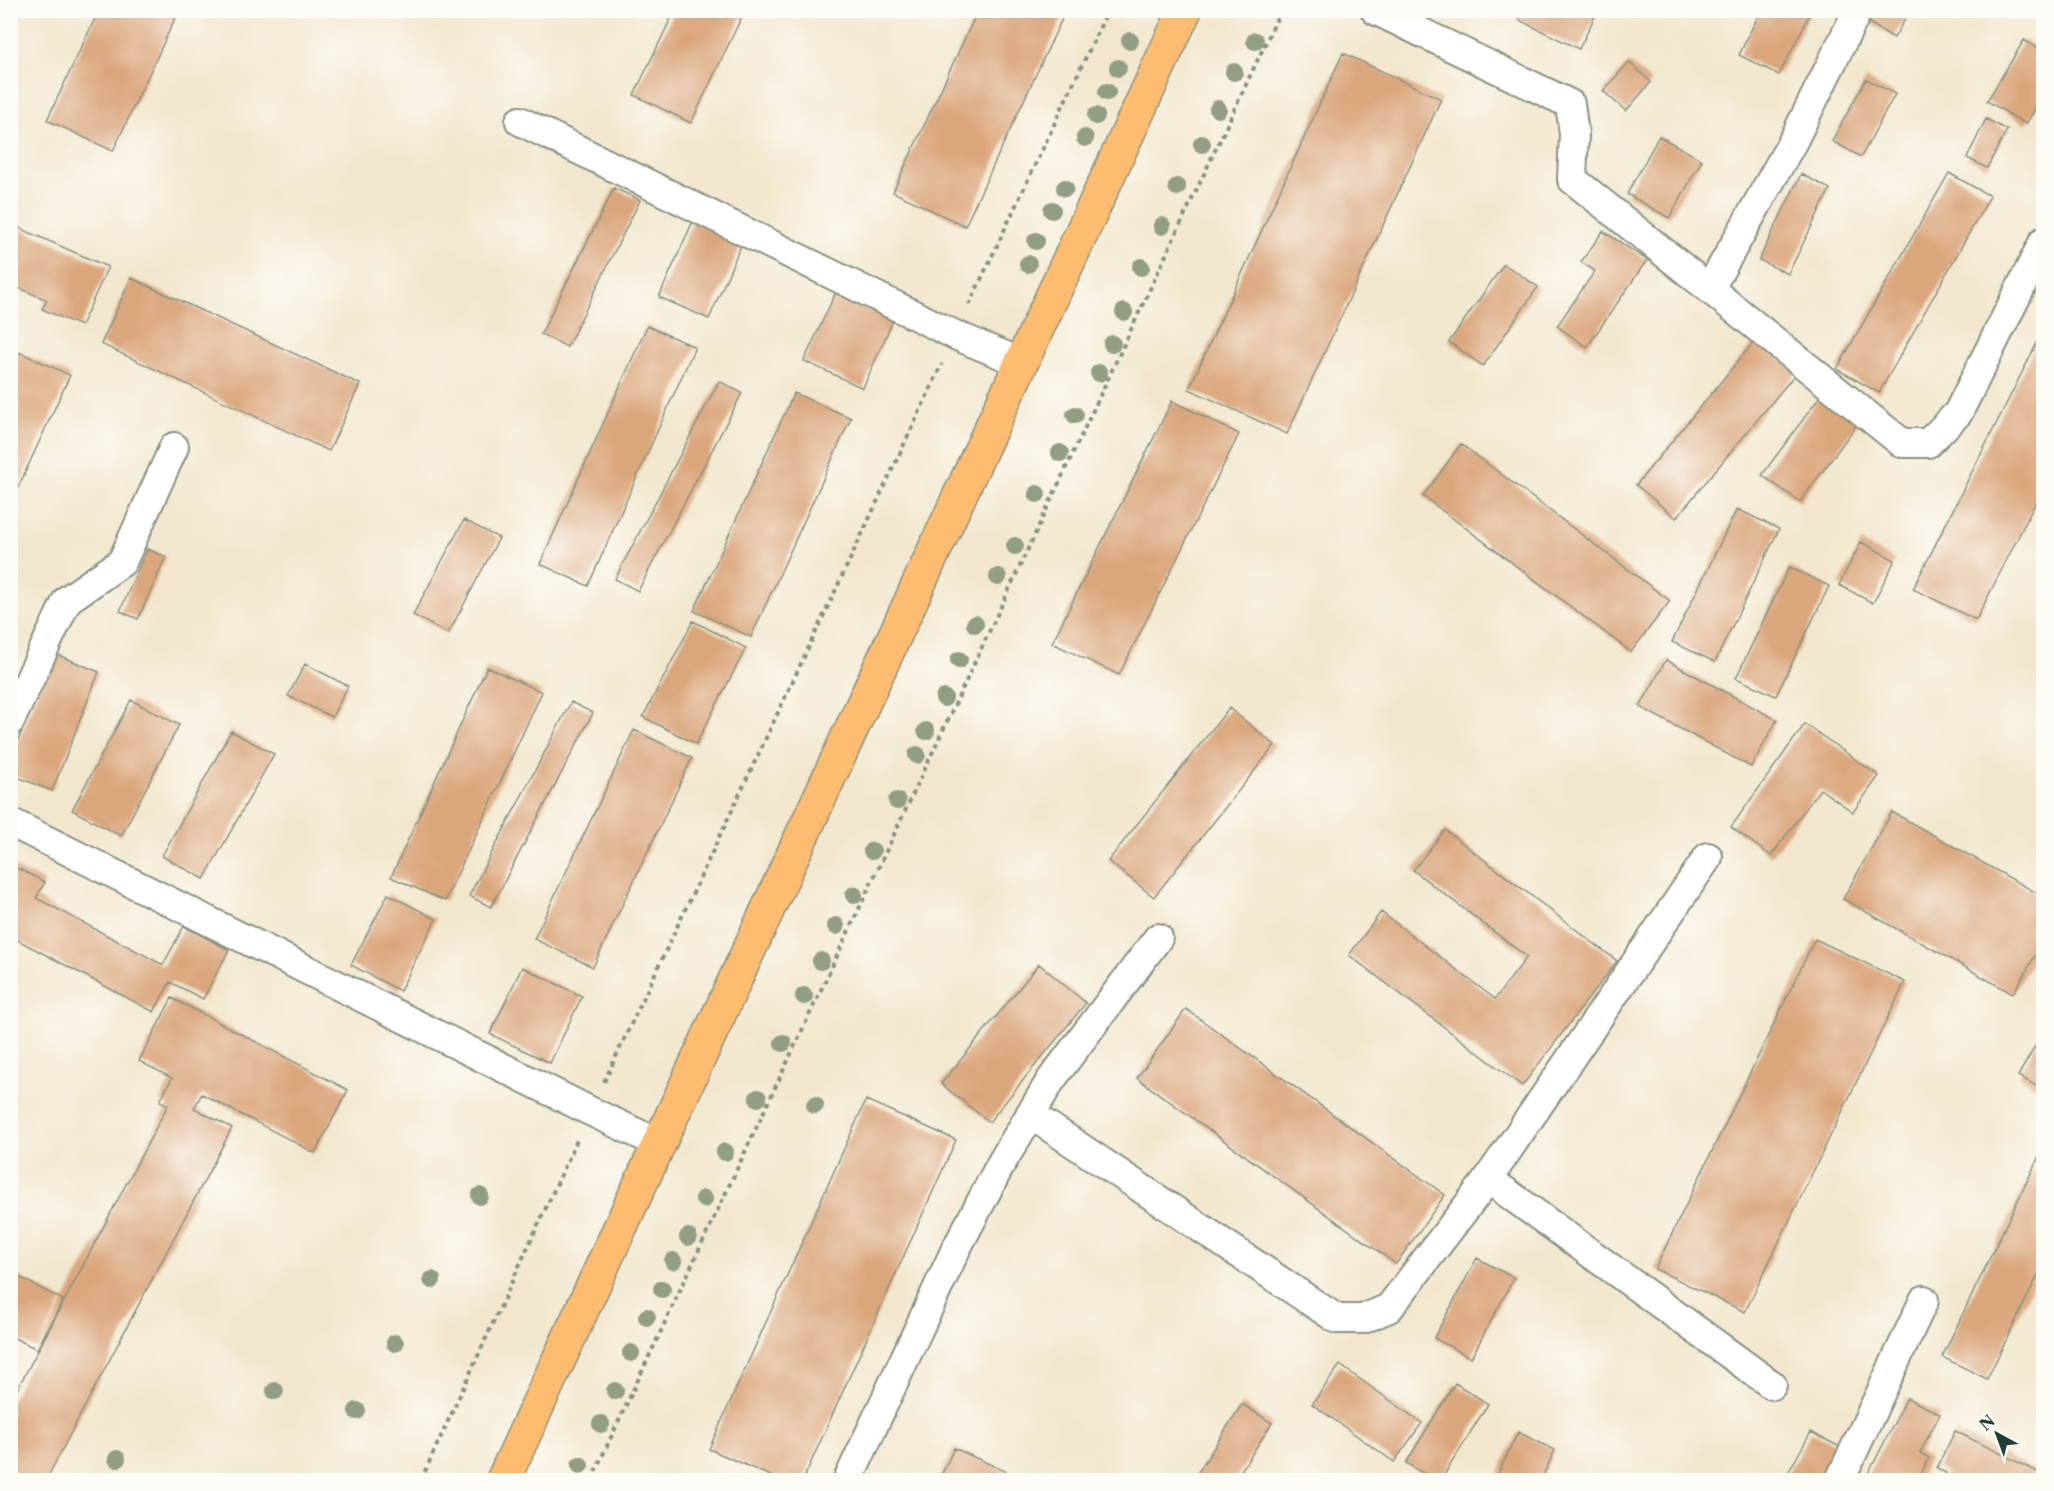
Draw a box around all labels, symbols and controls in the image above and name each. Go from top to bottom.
north arrow [1967,1404,2027,1464]
text: N [1975,1411,1999,1435]

